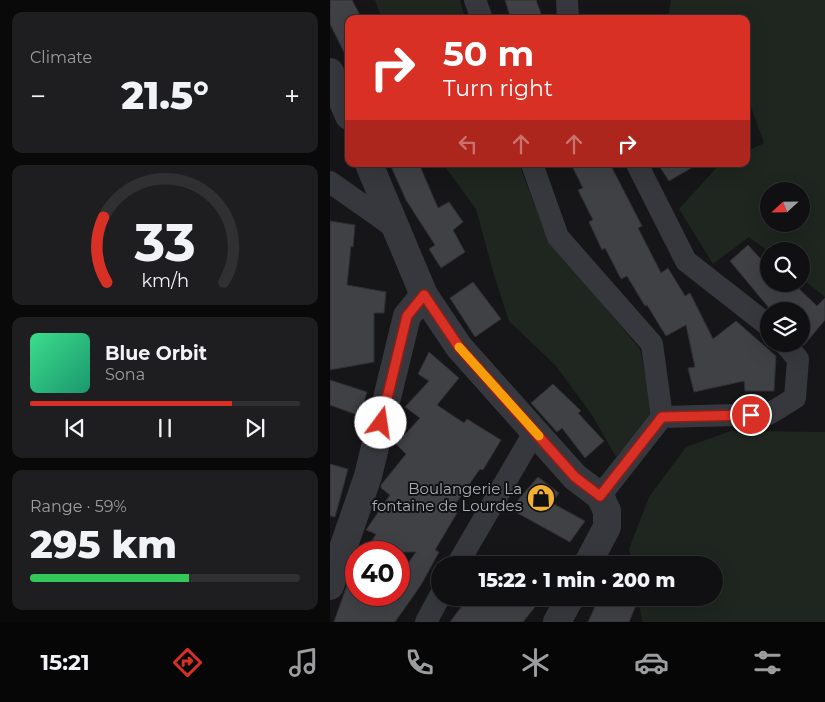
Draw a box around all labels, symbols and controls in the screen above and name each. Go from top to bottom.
text: 50 m [443,32,534,75]
icon: right [360,35,425,100]
text: Climate [30,48,92,67]
text: 21.5° [121,72,209,119]
text: Turn right [443,75,553,102]
text: − [30,79,46,113]
text: + [284,79,300,113]
icon: left [454,130,482,158]
icon: ahead [507,130,535,158]
icon: ahead [560,130,588,158]
icon: right [613,130,641,158]
north arrow [760,182,810,232]
map controls [760,182,810,352]
text: 33 [133,211,196,274]
button: search [760,242,810,292]
text: km/h [141,270,189,291]
button: layers [760,302,810,352]
text: Blue Orbit [105,342,207,365]
text: Sona [105,365,145,384]
pin [730,394,772,436]
position arrow [354,396,406,448]
icon: arrive [737,401,765,429]
icon: previous [61,414,89,442]
icon: pause [151,414,179,442]
icon: next [241,414,269,442]
place label: Boulangerie La fontaine de Lourdes [372,479,522,515]
shop icon: Boulangerie La fontaine de Lourdes [526,483,556,513]
text: Range · 59% [30,497,127,516]
text: 295 km [30,521,177,568]
speed limit sign: 40 [345,541,410,606]
text: 15:22 · 1 min · 200 m [479,569,675,592]
icon: directions [170,645,205,680]
icon: music [286,645,321,680]
icon: phone [402,645,437,680]
icon: climate [518,645,553,680]
icon: car [634,645,669,680]
icon: filters [750,645,785,680]
text: 15:21 [40,649,90,676]

